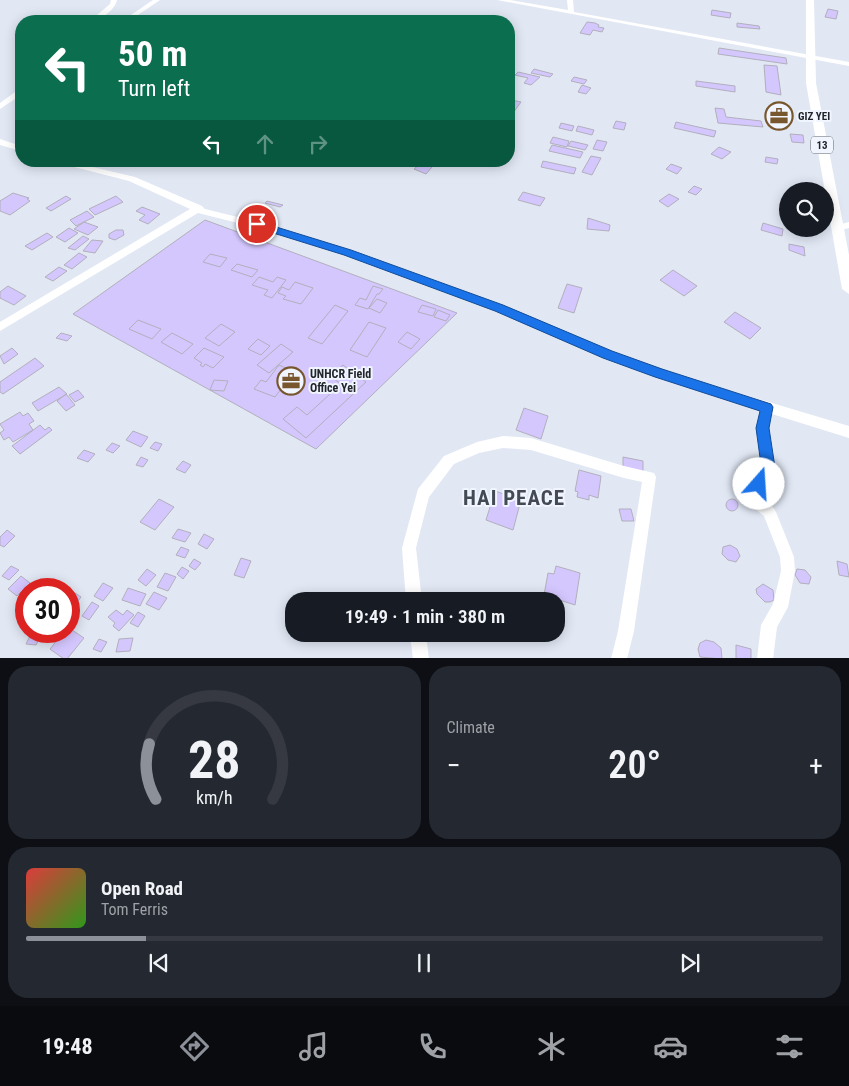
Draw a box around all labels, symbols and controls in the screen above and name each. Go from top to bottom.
text: 50 m [118,34,187,75]
icon: left [35,35,100,100]
text: Turn left [118,76,190,101]
office icon: GIZ YEI [764,101,794,131]
place label: GIZ YEI [798,110,830,123]
icon: left [198,130,226,158]
icon: ahead [251,130,279,158]
icon: right [304,130,332,158]
road number: 13 [811,136,833,154]
map controls [779,182,834,237]
button: search [779,182,834,237]
pin [236,203,278,245]
icon: arrive [243,210,271,238]
office icon: UNHCR Field Office Yei [276,366,306,396]
place label: UNHCR Field Office Yei [310,367,371,395]
position arrow [732,457,784,509]
district label: HAI PEACE [463,486,565,510]
speed limit sign: 30 [15,578,80,643]
text: 19:49 · 1 min · 380 m [345,605,505,628]
text: Climate [447,718,495,737]
text: 28 [188,730,241,791]
text: 20° [608,743,661,787]
text: − [447,749,461,782]
text: + [809,749,823,782]
text: km/h [196,787,233,808]
text: Open Road [101,877,183,900]
text: Tom Ferris [101,900,168,919]
icon: previous [145,949,173,977]
icon: pause [410,949,438,977]
icon: next [676,949,704,977]
icon: directions [177,1029,212,1064]
icon: music [296,1029,331,1064]
icon: phone [415,1029,450,1064]
icon: climate [534,1029,569,1064]
icon: car [653,1029,688,1064]
icon: filters [772,1029,807,1064]
text: 19:48 [42,1034,93,1059]

